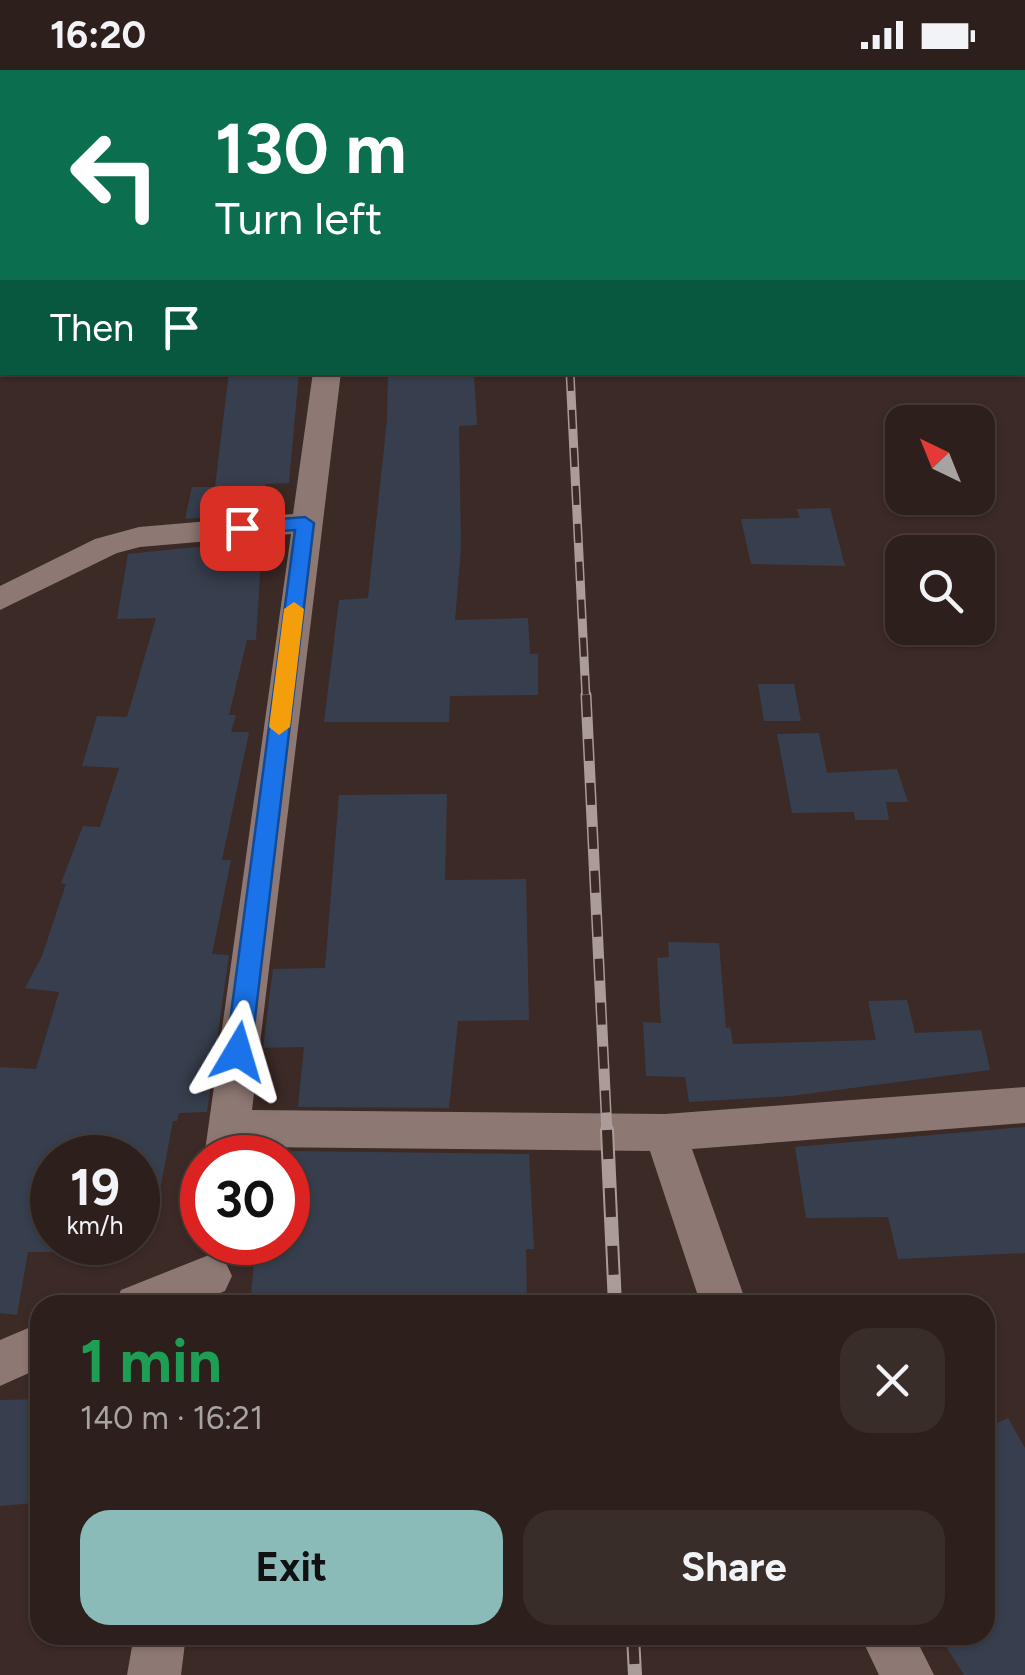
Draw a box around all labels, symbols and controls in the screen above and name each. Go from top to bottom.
text: 16:20 [50,12,146,58]
text: 130 m [215,106,407,191]
icon: left [50,110,180,240]
text: Turn left [215,191,382,245]
icon: arrive [154,300,209,355]
text: Then [50,305,134,351]
north arrow [885,405,995,515]
map controls [885,405,995,645]
pin [200,486,285,571]
icon: arrive [215,501,270,556]
button: search [885,535,995,645]
position arrow [186,1000,290,1104]
speed limit sign: 30 [180,1135,310,1265]
text: 19 [70,1157,120,1218]
text: km/h [66,1210,124,1240]
text: 1 min [80,1325,222,1397]
button: close [840,1328,945,1433]
text: 140 m · 16:21 [80,1399,263,1437]
button: Exit [80,1510,503,1625]
button: Share [523,1510,945,1625]

